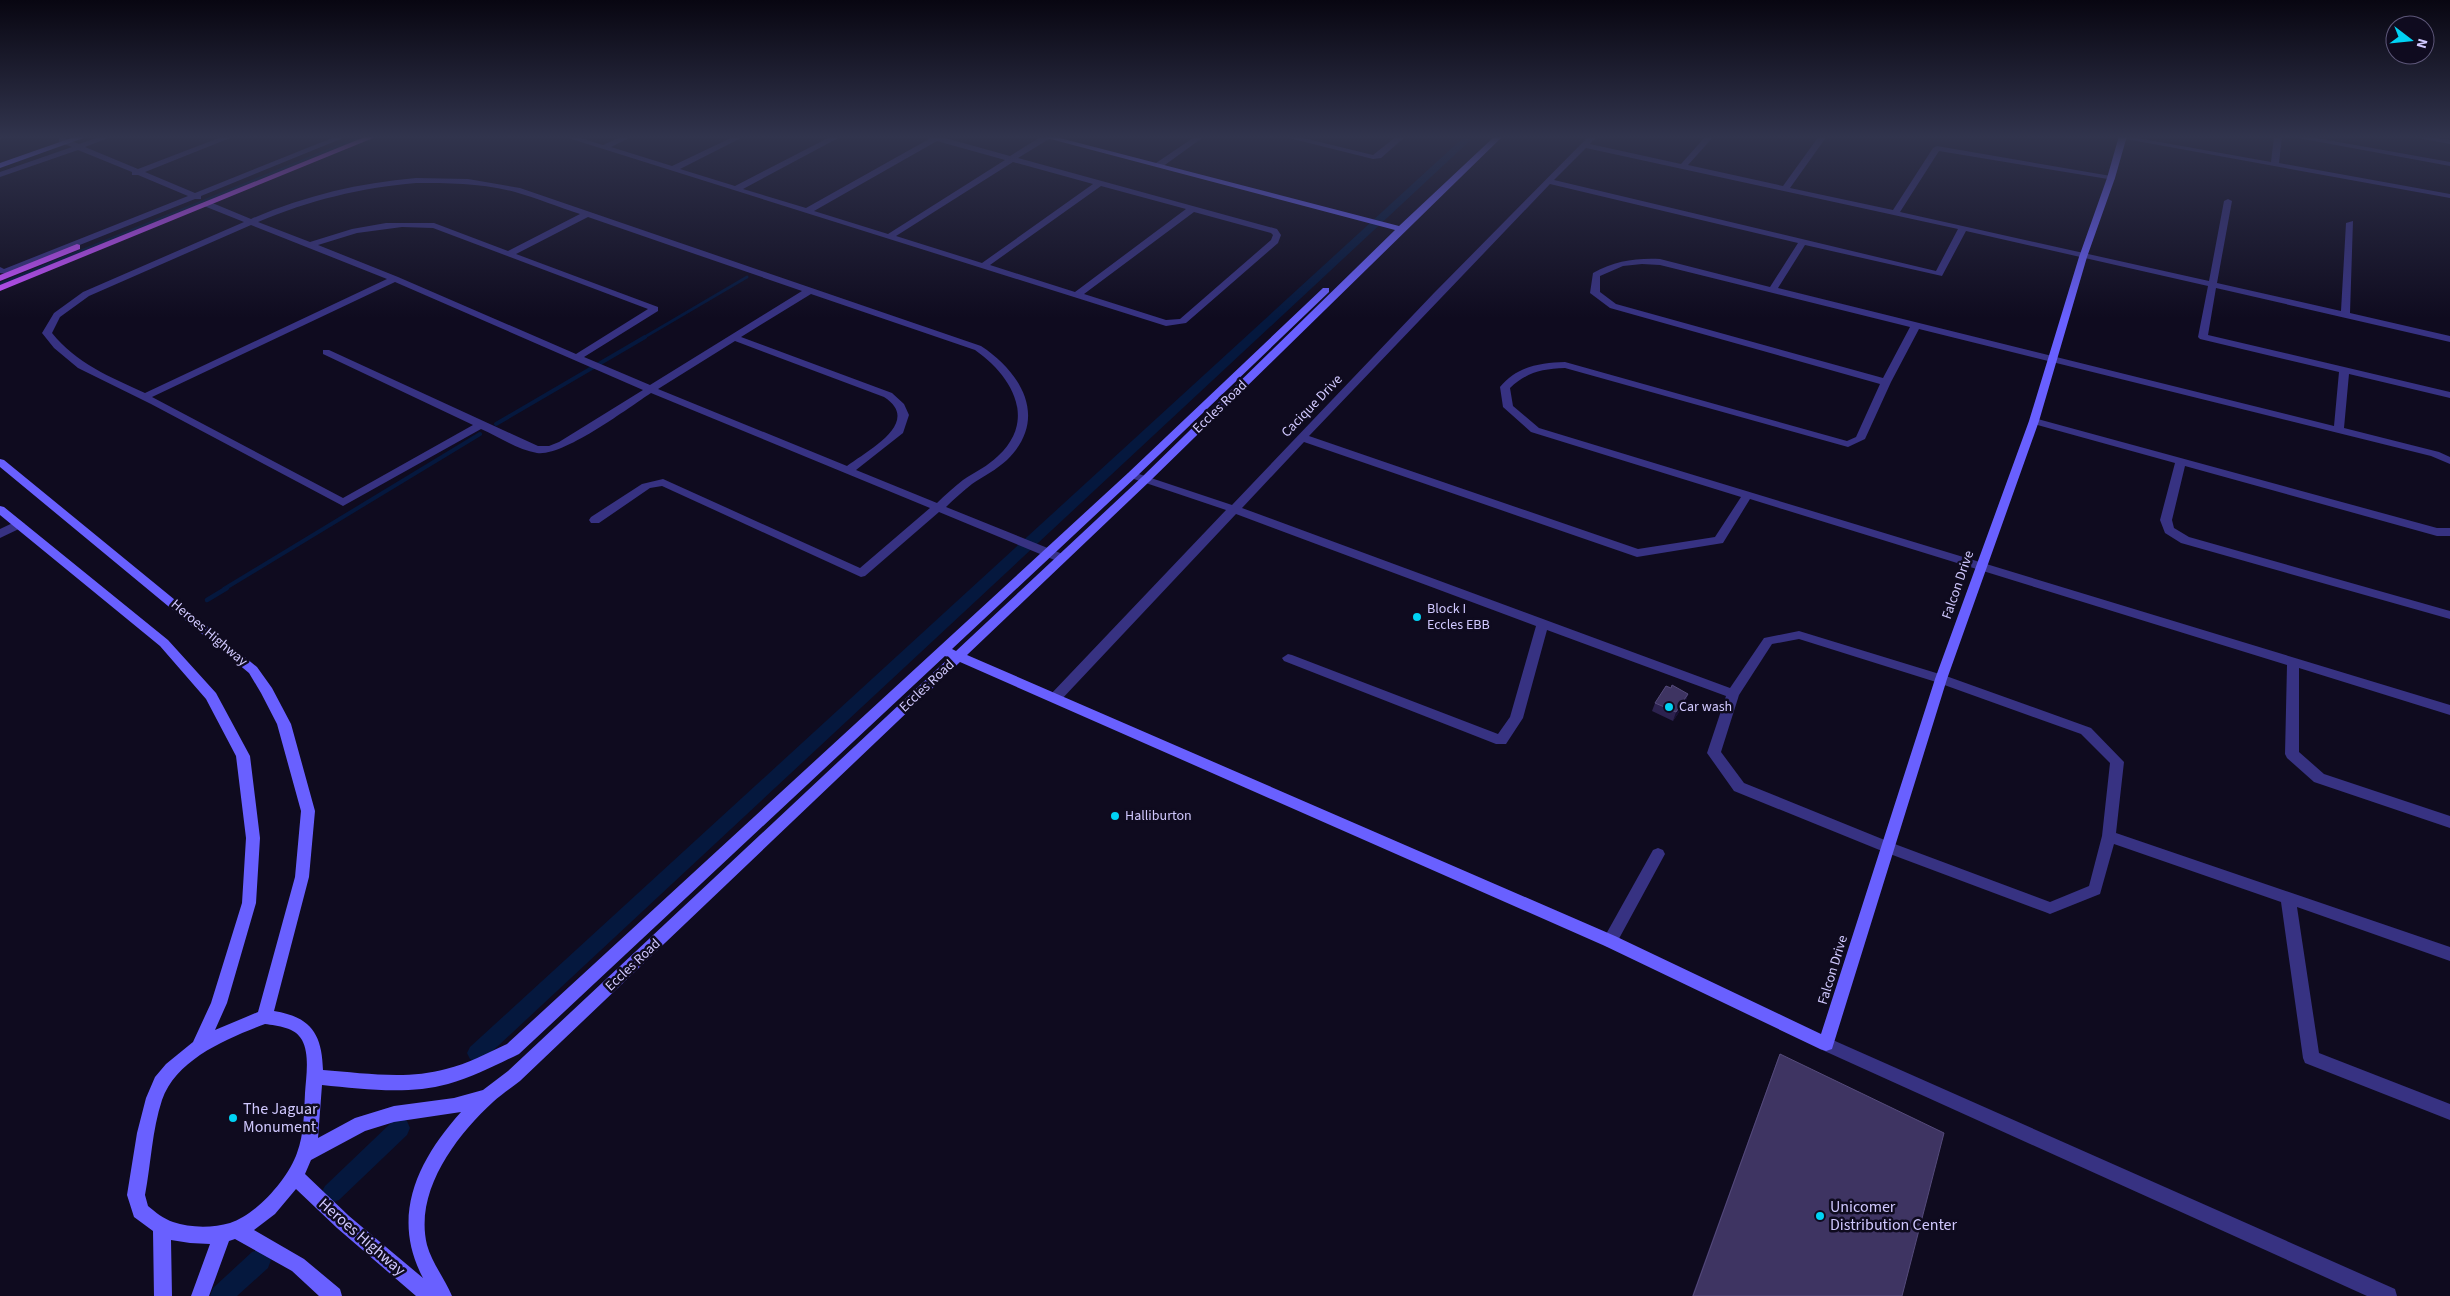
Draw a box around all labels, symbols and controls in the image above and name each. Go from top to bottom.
north arrow [2385,15,2435,65]
text: N [2411,36,2432,51]
street label: Cacique Drive [1277,370,1347,442]
street label: Eccles Road [1188,376,1252,438]
street label: Falcon Drive [1937,548,1979,622]
street label: Heroes Highway [166,595,252,671]
place label: Block I Eccles EBB [1427,599,1490,635]
marker: Block I Eccles EBB [1411,611,1423,623]
street label: Eccles Road [895,655,959,717]
place label: Car wash [1679,697,1732,717]
marker: Car wash [1663,701,1675,713]
place label: Halliburton [1125,806,1192,826]
marker: Halliburton [1109,810,1121,822]
street label: Falcon Drive [1813,933,1853,1007]
street label: Eccles Road [601,934,665,996]
place label: The Jaguar Monument [243,1098,318,1138]
marker: The Jaguar Monument [227,1112,239,1124]
street label: Heroes Highway [314,1193,410,1281]
place label: Unicomer Distribution Center [1830,1196,1958,1236]
marker: Unicomer Distribution Center [1814,1210,1826,1222]

